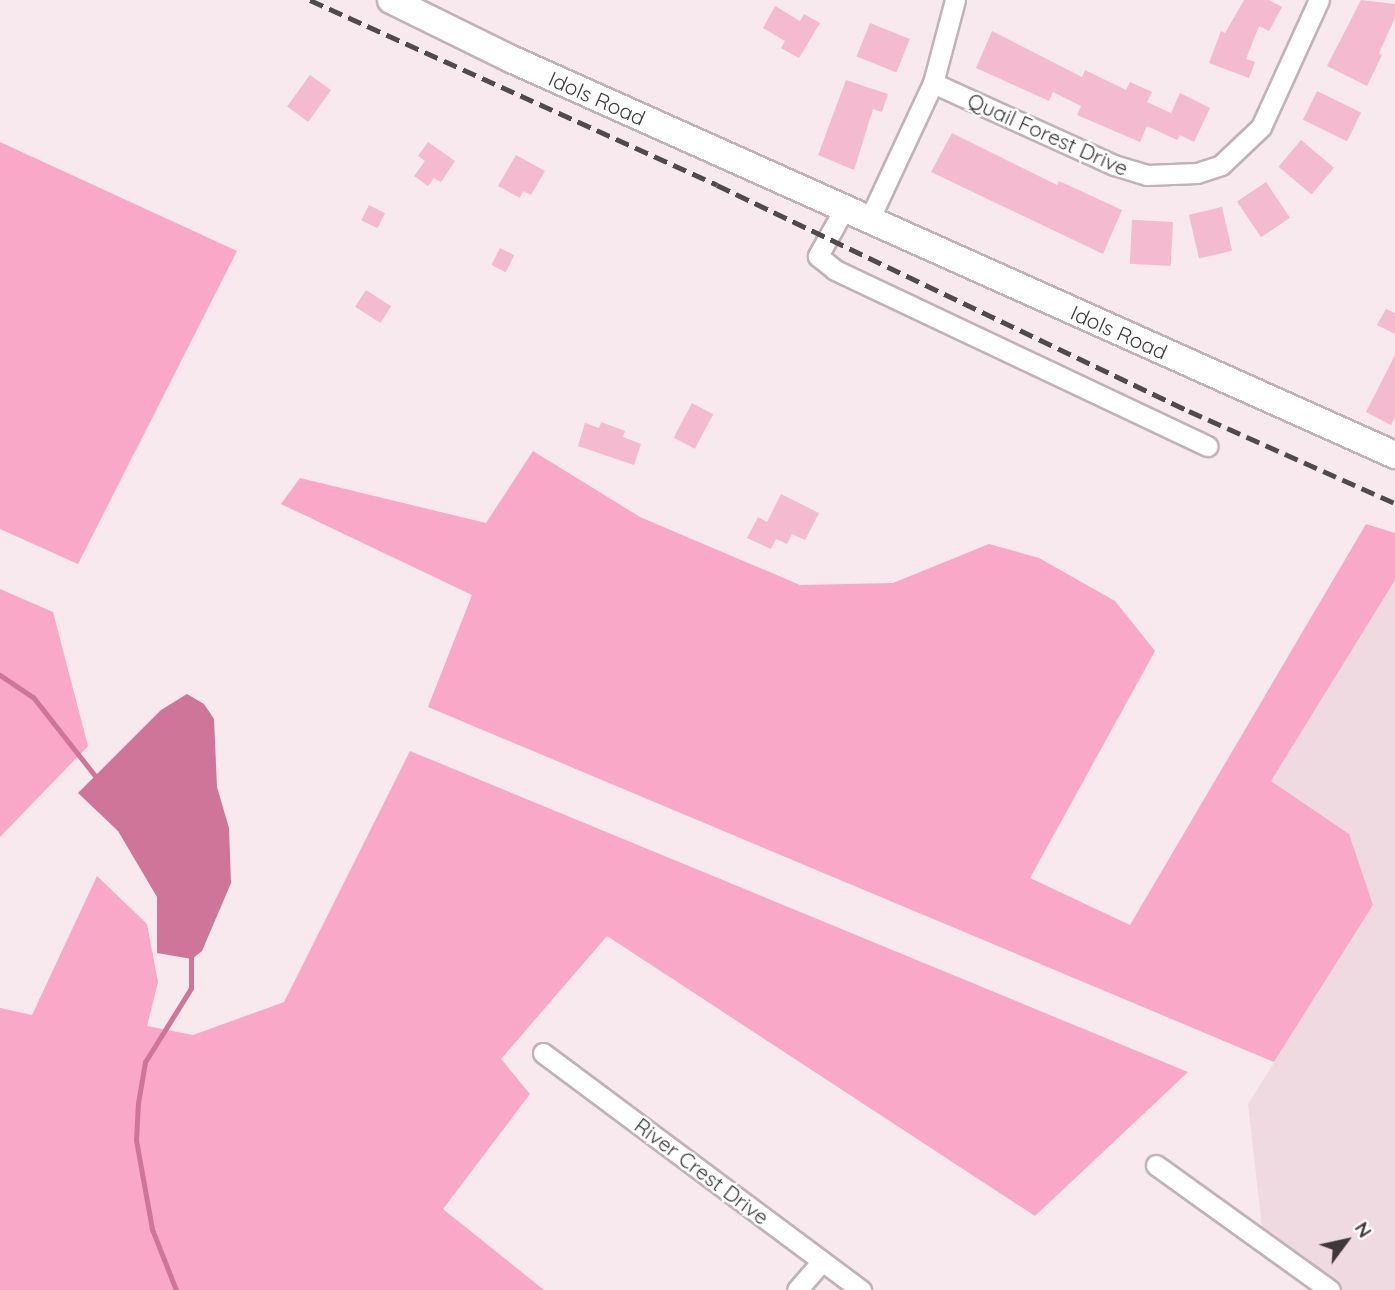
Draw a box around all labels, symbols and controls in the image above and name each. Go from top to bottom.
street label: Idols Road [545,66,649,130]
street label: Quail Forest Drive [964,87,1132,181]
street label: Idols Road [1067,300,1171,364]
street label: River Crest Drive [630,1112,774,1230]
north arrow [1311,1206,1381,1276]
text: N [1350,1217,1377,1242]

